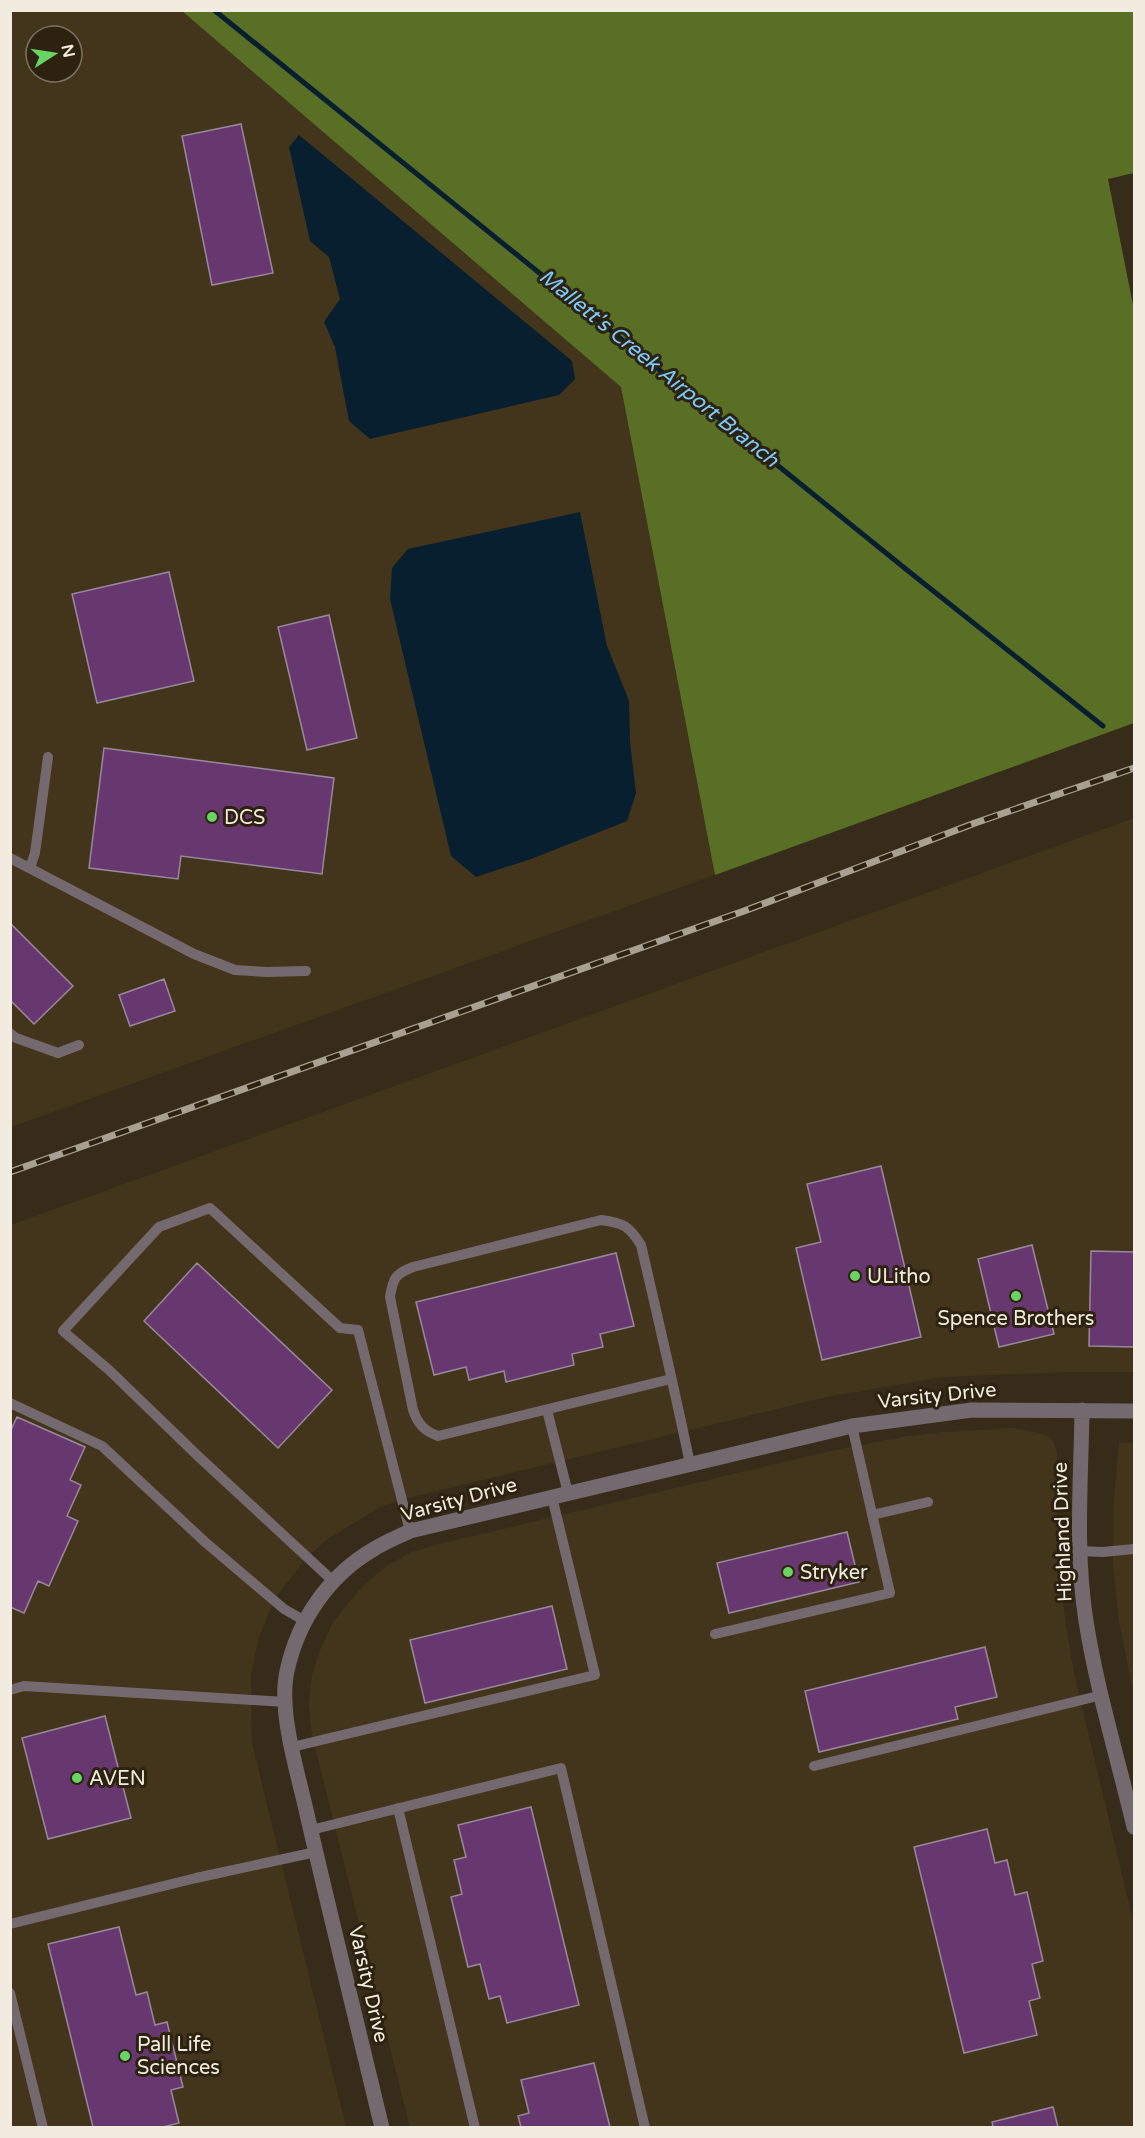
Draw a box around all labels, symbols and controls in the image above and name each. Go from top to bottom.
north arrow [24,24,84,84]
text: N [57,43,79,59]
water label: Mallett's Creek Airport Branch [534,264,784,474]
place label: DCS [224,806,265,830]
marker: DCS [205,810,219,824]
place label: ULitho [867,1265,931,1289]
marker: ULitho [848,1269,862,1283]
marker: Spence Brothers [1009,1289,1023,1303]
place label: Spence Brothers [938,1307,1094,1331]
street label: Varsity Drive [877,1378,998,1414]
street label: Highland Drive [1049,1462,1077,1602]
street label: Varsity Drive [399,1473,520,1527]
place label: Stryker [800,1561,868,1585]
marker: Stryker [781,1565,795,1579]
place label: AVEN [89,1767,146,1791]
marker: AVEN [70,1771,84,1785]
street label: Varsity Drive [343,1924,393,2045]
place label: Pall Life Sciences [137,2033,220,2080]
marker: Pall Life Sciences [118,2049,132,2063]

